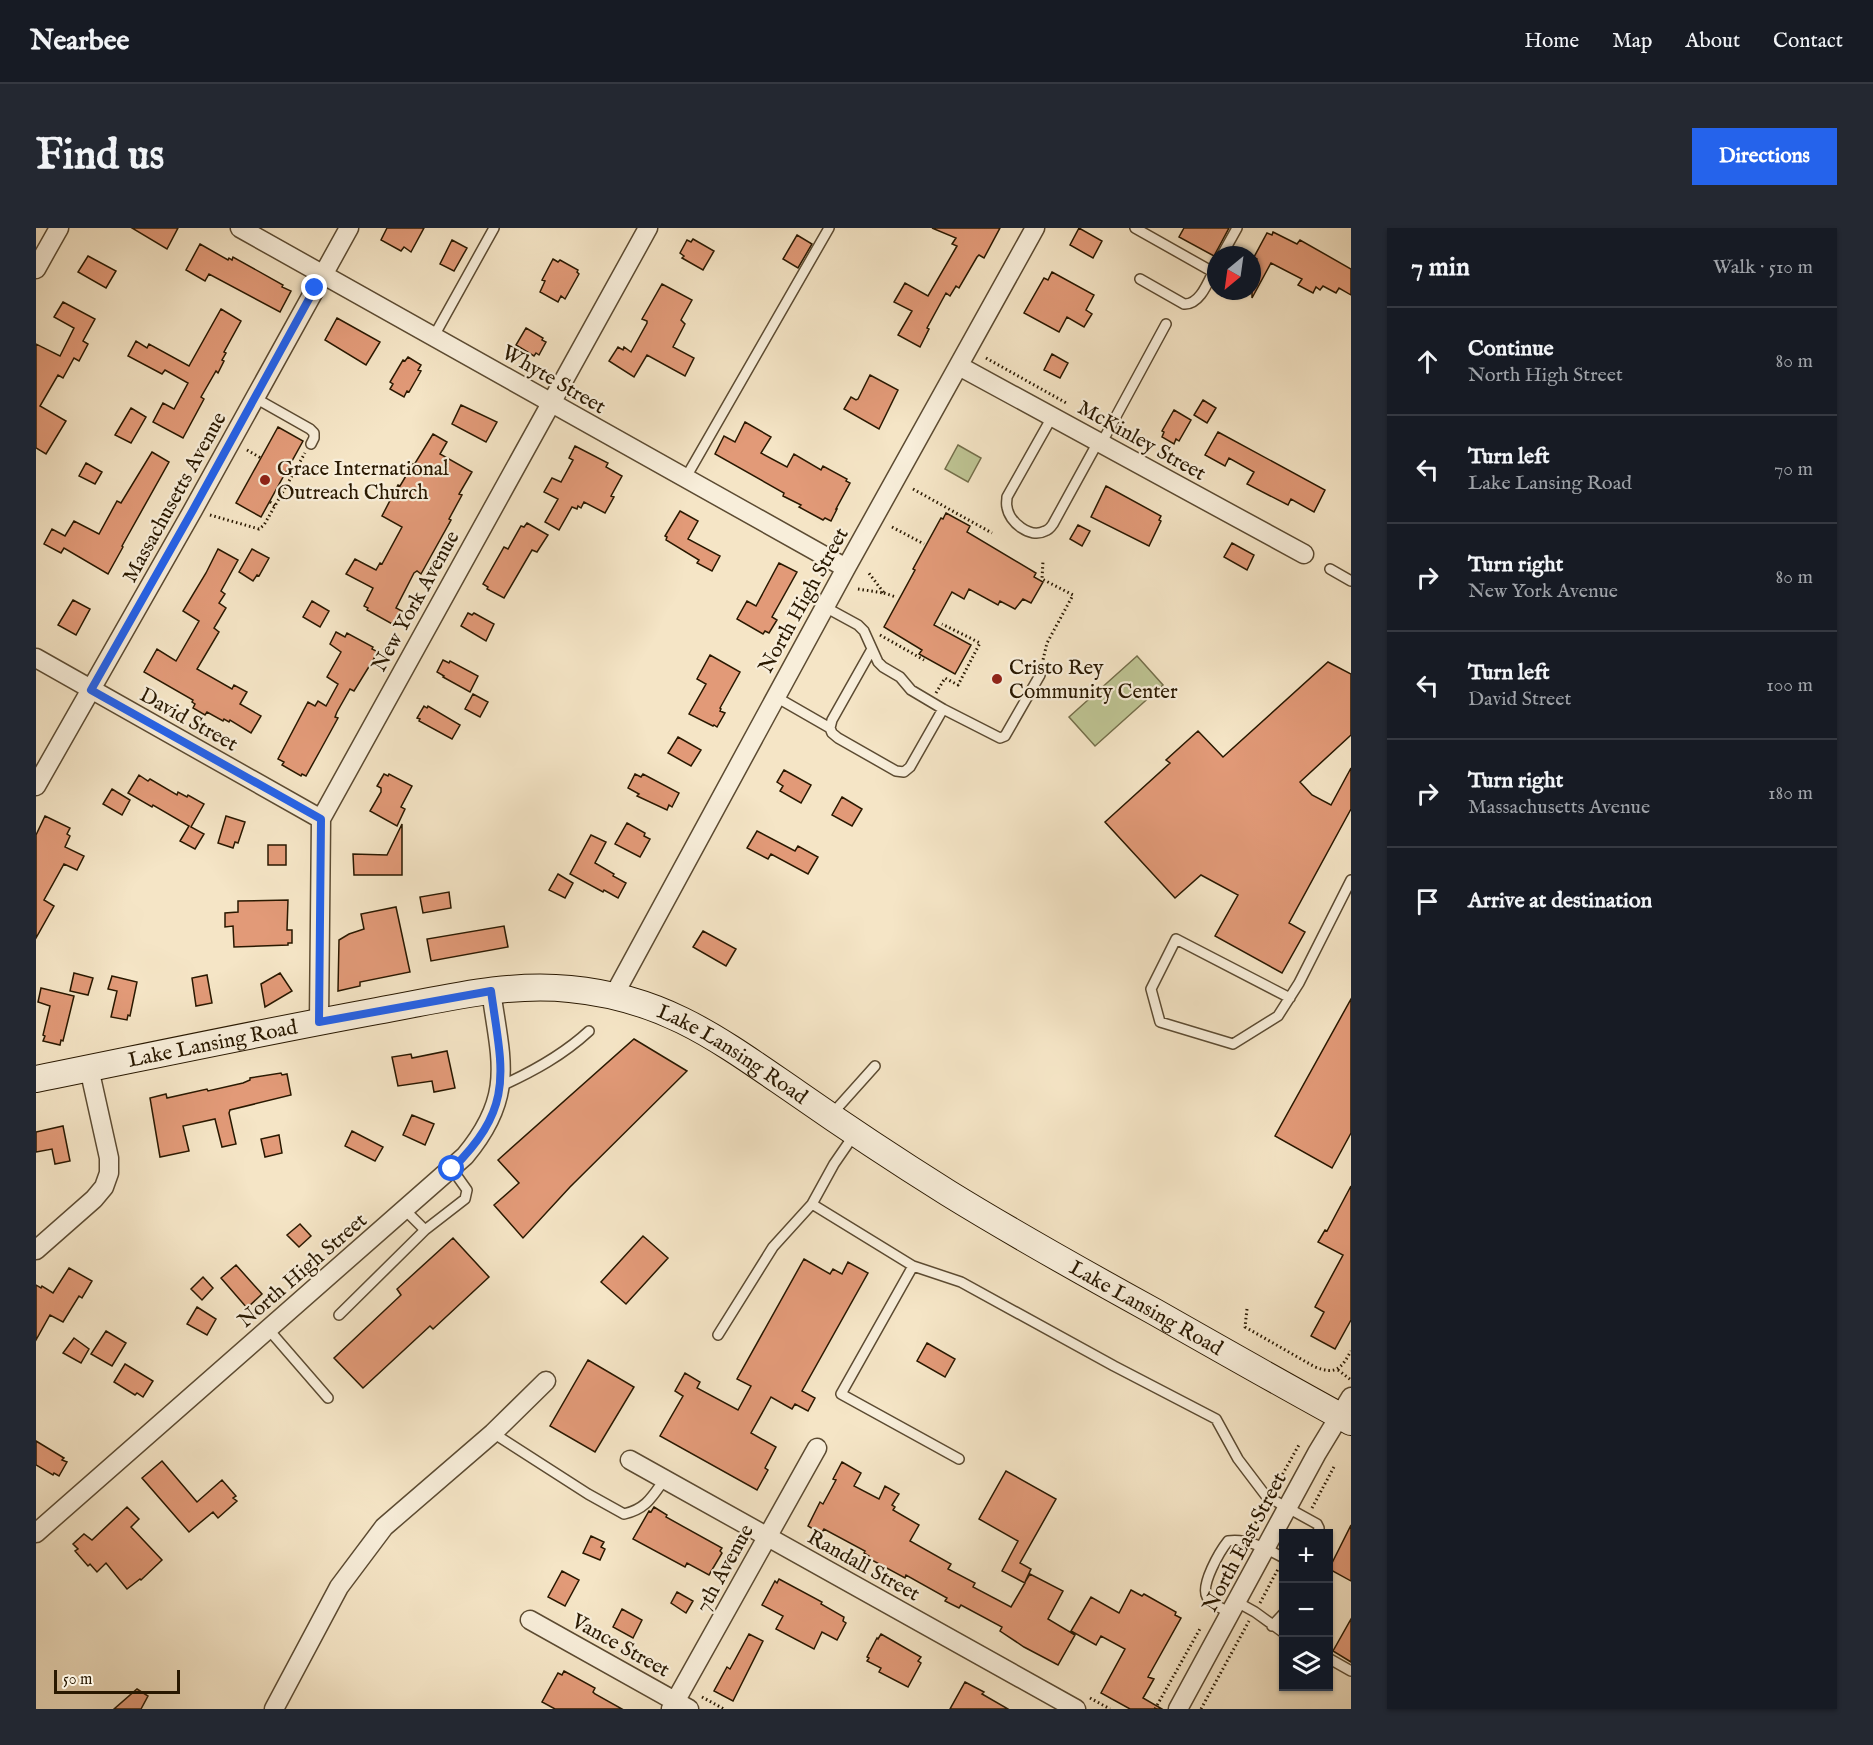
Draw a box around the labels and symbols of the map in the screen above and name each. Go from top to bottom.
north arrow [1207,246,1261,300]
route end [301,274,327,300]
street label: Whyte Street [496,340,610,421]
street label: McKinley Street [1072,395,1210,488]
street label: Massachusetts Avenue [117,407,234,588]
place label: Grace International Outreach Church [277,456,449,507]
marker: Grace International Outreach Church [258,473,272,487]
street label: North High Street [753,523,856,678]
street label: New York Avenue [366,526,466,677]
place label: Cristo Rey Community Center [1009,655,1178,706]
marker: Cristo Rey Community Center [990,672,1004,686]
street label: David Street [134,682,242,758]
street label: Lake Lansing Road [653,999,813,1112]
street label: Lake Lansing Road [126,1014,301,1075]
route start [438,1155,464,1181]
street label: North High Street [233,1208,373,1335]
street label: Lake Lansing Road [1064,1255,1228,1363]
street label: North East Street [1197,1468,1294,1617]
street label: 7th Avenue [690,1519,761,1618]
street label: Randall Street [802,1524,924,1608]
street label: Vance Street [566,1608,674,1684]
scale bar [54,1667,180,1694]

